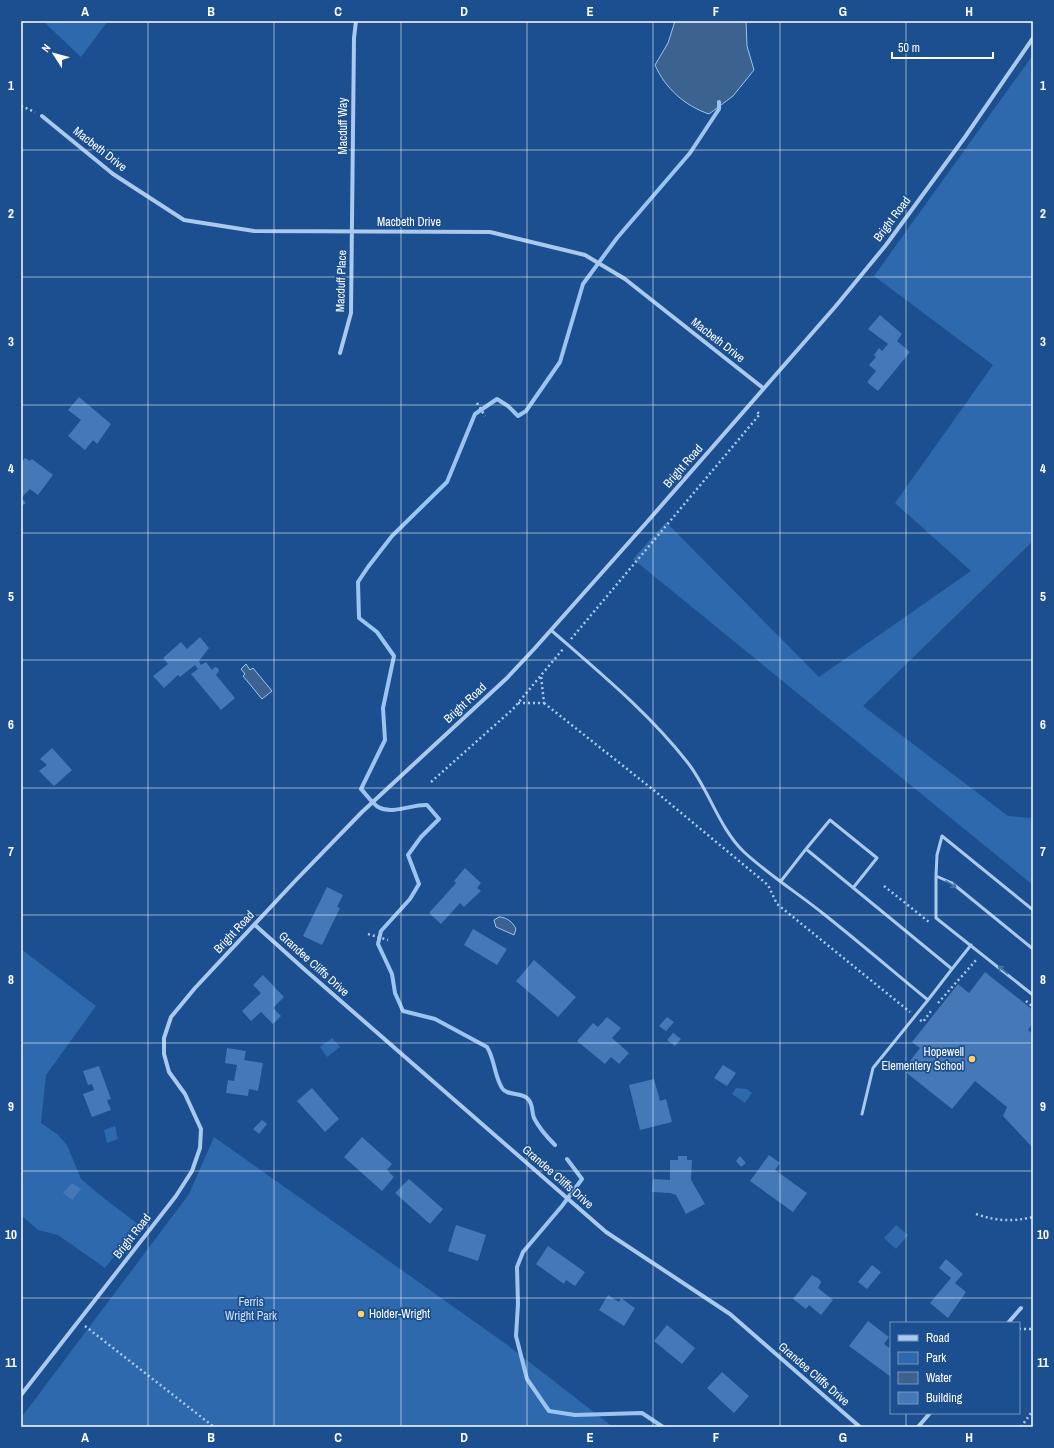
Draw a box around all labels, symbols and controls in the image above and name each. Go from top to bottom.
text: A [81,3,89,20]
text: B [207,3,215,20]
text: C [334,3,342,20]
text: D [460,3,468,20]
text: E [586,3,594,20]
text: F [713,3,720,20]
text: G [839,3,847,20]
text: H [965,3,973,20]
north arrow [34,34,74,74]
scale bar [892,34,993,60]
text: 50 m [898,40,920,56]
text: N [38,41,53,55]
text: 1 [8,77,14,94]
text: 1 [1040,77,1046,94]
street label: Macduff Way [335,97,351,154]
street label: Macbeth Drive [70,123,130,175]
street label: Bright Road [870,193,914,245]
text: 2 [8,205,14,222]
text: 2 [1040,205,1046,222]
street label: Macbeth Drive [377,214,441,230]
street label: Macduff Place [332,250,350,312]
street label: Macbeth Drive [688,314,748,366]
text: 3 [8,333,14,350]
text: 3 [1040,333,1046,350]
street label: Bright Road [660,441,706,491]
text: 4 [8,460,14,477]
text: 4 [1040,460,1046,477]
text: 5 [8,588,14,605]
text: 5 [1040,588,1046,605]
street label: Bright Road [440,679,490,727]
text: 6 [8,716,14,733]
text: 6 [1040,716,1046,733]
text: 7 [8,843,14,860]
text: 7 [1040,843,1046,860]
one-way arrow [945,880,957,888]
street label: Bright Road [210,907,258,957]
street label: Grandee Cliffs Drive [275,928,353,1000]
one-way arrow [997,966,1008,974]
text: 8 [8,971,14,988]
text: 8 [1040,971,1046,988]
place label: Hopewell Elementery School [881,1044,964,1074]
marker: Hopewell Elementery School [967,1054,977,1064]
text: 9 [8,1098,14,1115]
text: 9 [1040,1098,1046,1115]
street label: Grandee Cliffs Drive [519,1142,597,1212]
street label: Bright Road [110,1210,154,1262]
text: 10 [5,1226,17,1243]
text: 10 [1037,1226,1049,1243]
park label: Ferris Wright Park [225,1294,277,1324]
place label: Holder-Wright [369,1306,430,1322]
marker: Holder-Wright [356,1309,366,1319]
legend [890,1322,1020,1414]
text: Road [926,1330,950,1346]
street label: Grandee Cliffs Drive [775,1339,853,1409]
text: Park [926,1350,946,1366]
text: 11 [5,1354,17,1371]
text: 11 [1037,1354,1049,1371]
text: Water [926,1370,953,1386]
text: Building [926,1390,963,1406]
text: A [81,1429,89,1446]
text: B [207,1429,215,1446]
text: C [334,1429,342,1446]
text: D [460,1429,468,1446]
text: E [586,1429,594,1446]
text: F [713,1429,720,1446]
text: G [839,1429,847,1446]
text: H [965,1429,973,1446]

